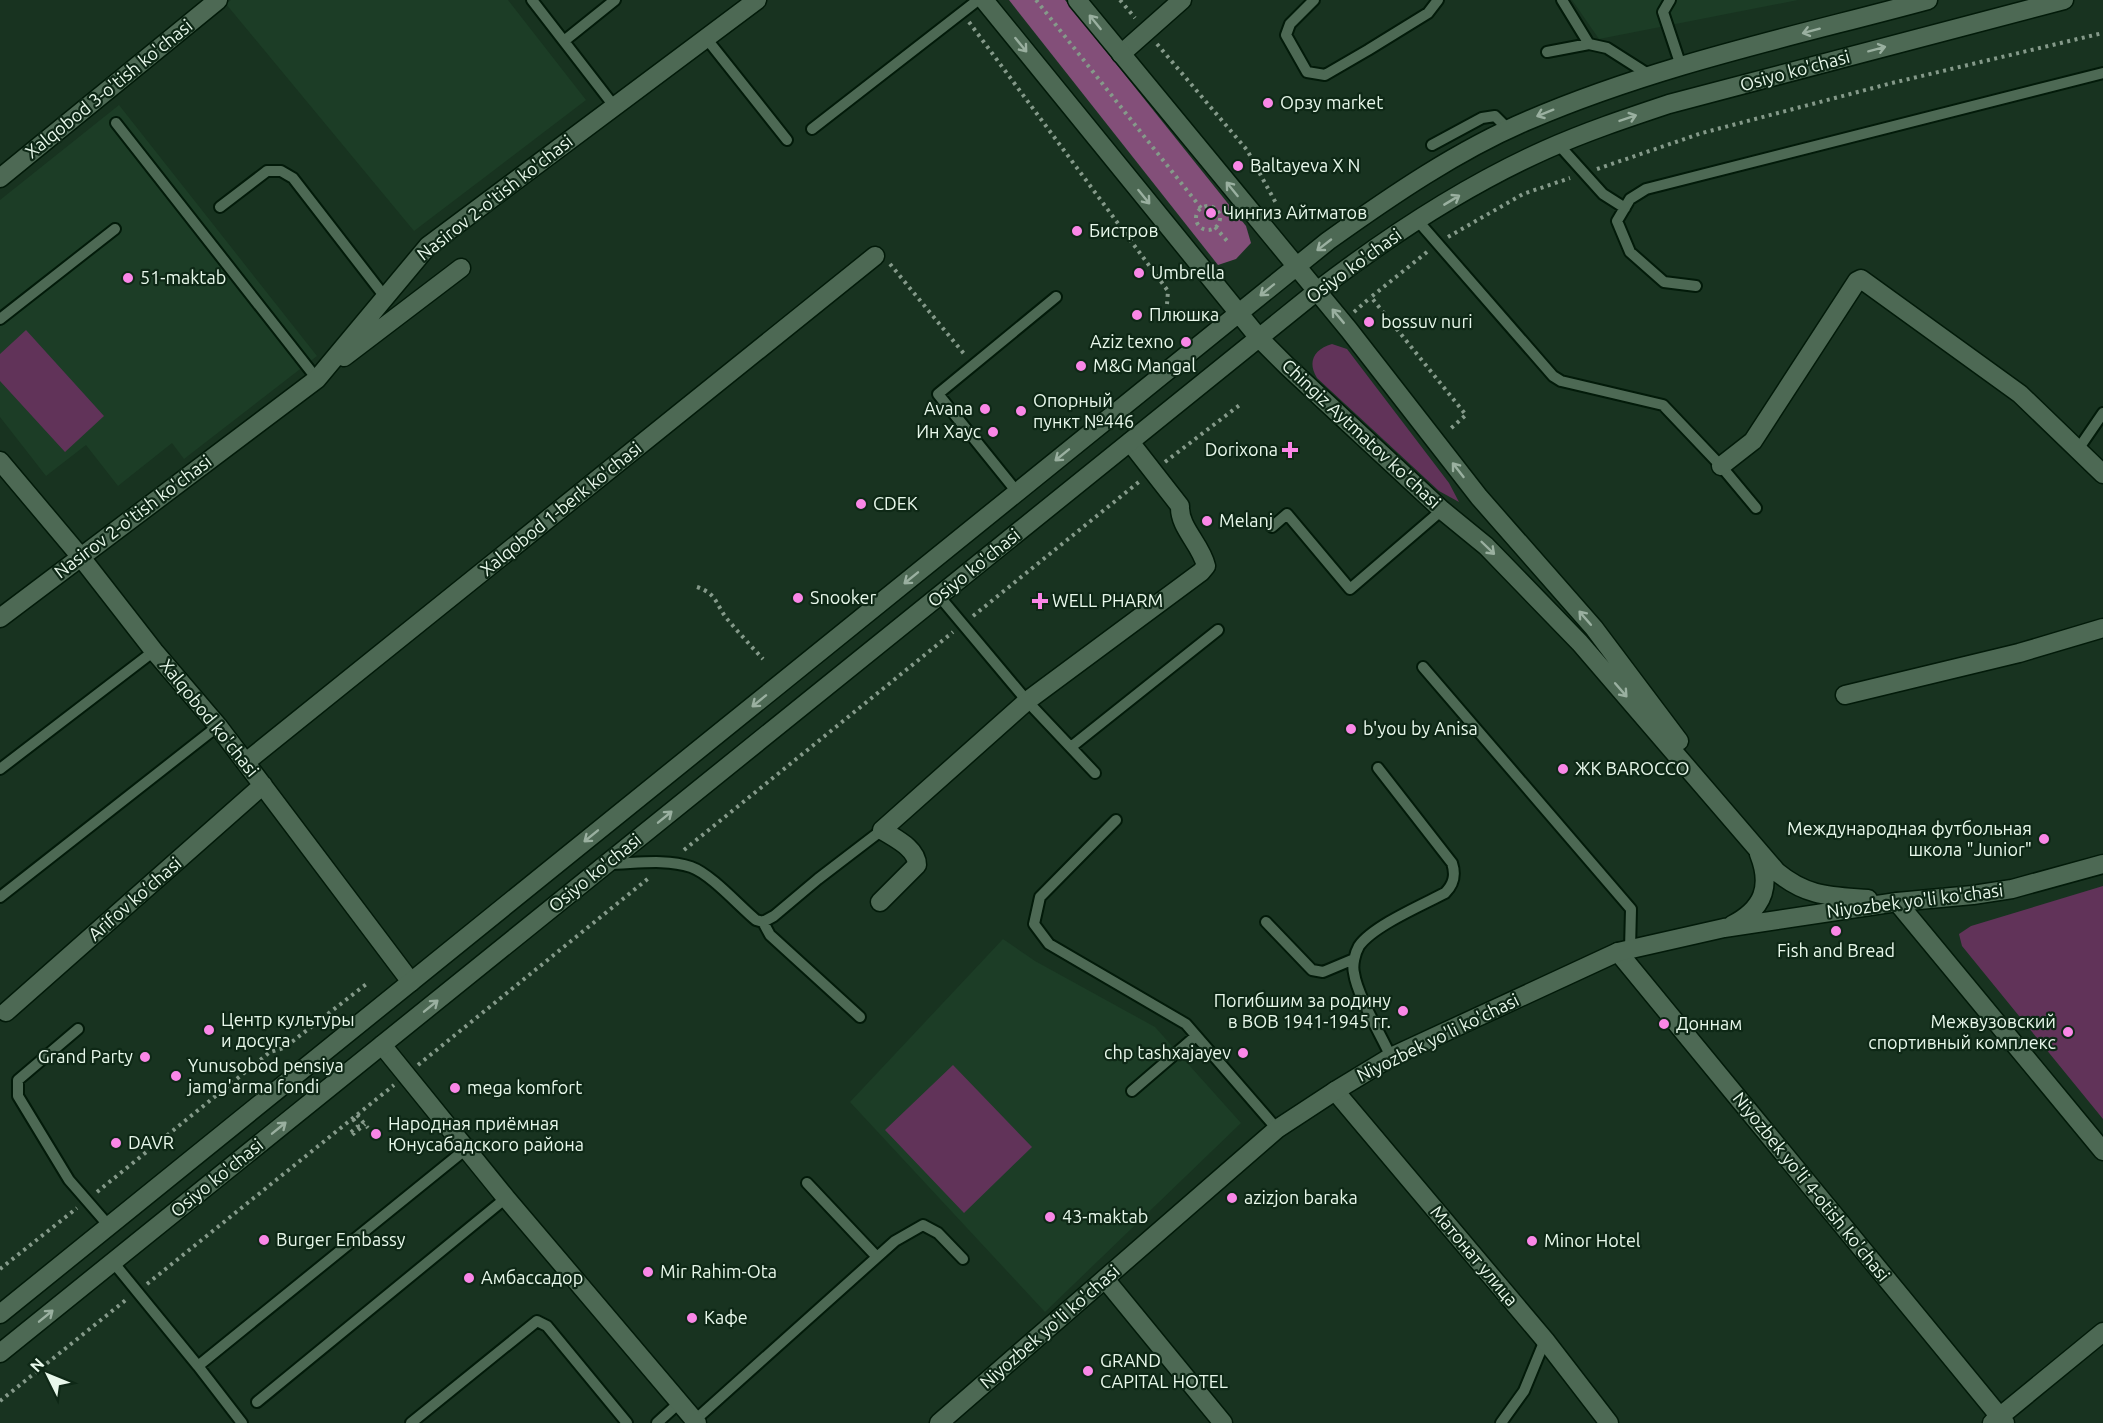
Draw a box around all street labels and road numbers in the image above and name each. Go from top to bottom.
street label: Xalqobod 3-o'tish ko'chasi [21,15,196,162]
street label: Osiyo ko'chasi [1738,46,1852,94]
street label: Nasirov 2-o'tish ko'chasi [413,130,576,264]
street label: Osiyo ko'chasi [1302,224,1405,306]
street label: Chingiz Aytmatov ko'chasi [1278,355,1445,512]
street label: Xalqobod 1-berk ko'chasi [476,437,645,579]
street label: Nasirov 2-o'tish ko'chasi [50,451,215,582]
street label: Osiyo ko'chasi [923,524,1023,610]
street label: Xalqobod ko'chasi [156,655,263,780]
street label: Osiyo ko'chasi [544,829,644,915]
street label: Arifov ko‘chasi [84,853,185,944]
street label: Niyozbek yo'li ko'chasi [1825,879,2004,921]
street label: Niyozbek yo'li ko'chasi [1353,989,1522,1085]
street label: Niyozbek yo'li 4-otish ko'chasi [1729,1088,1894,1285]
street label: Osiyo ko'chasi [166,1134,266,1220]
street label: Матонат улица [1427,1201,1522,1309]
street label: Niyozbek yo'li ko'chasi [976,1260,1123,1392]

